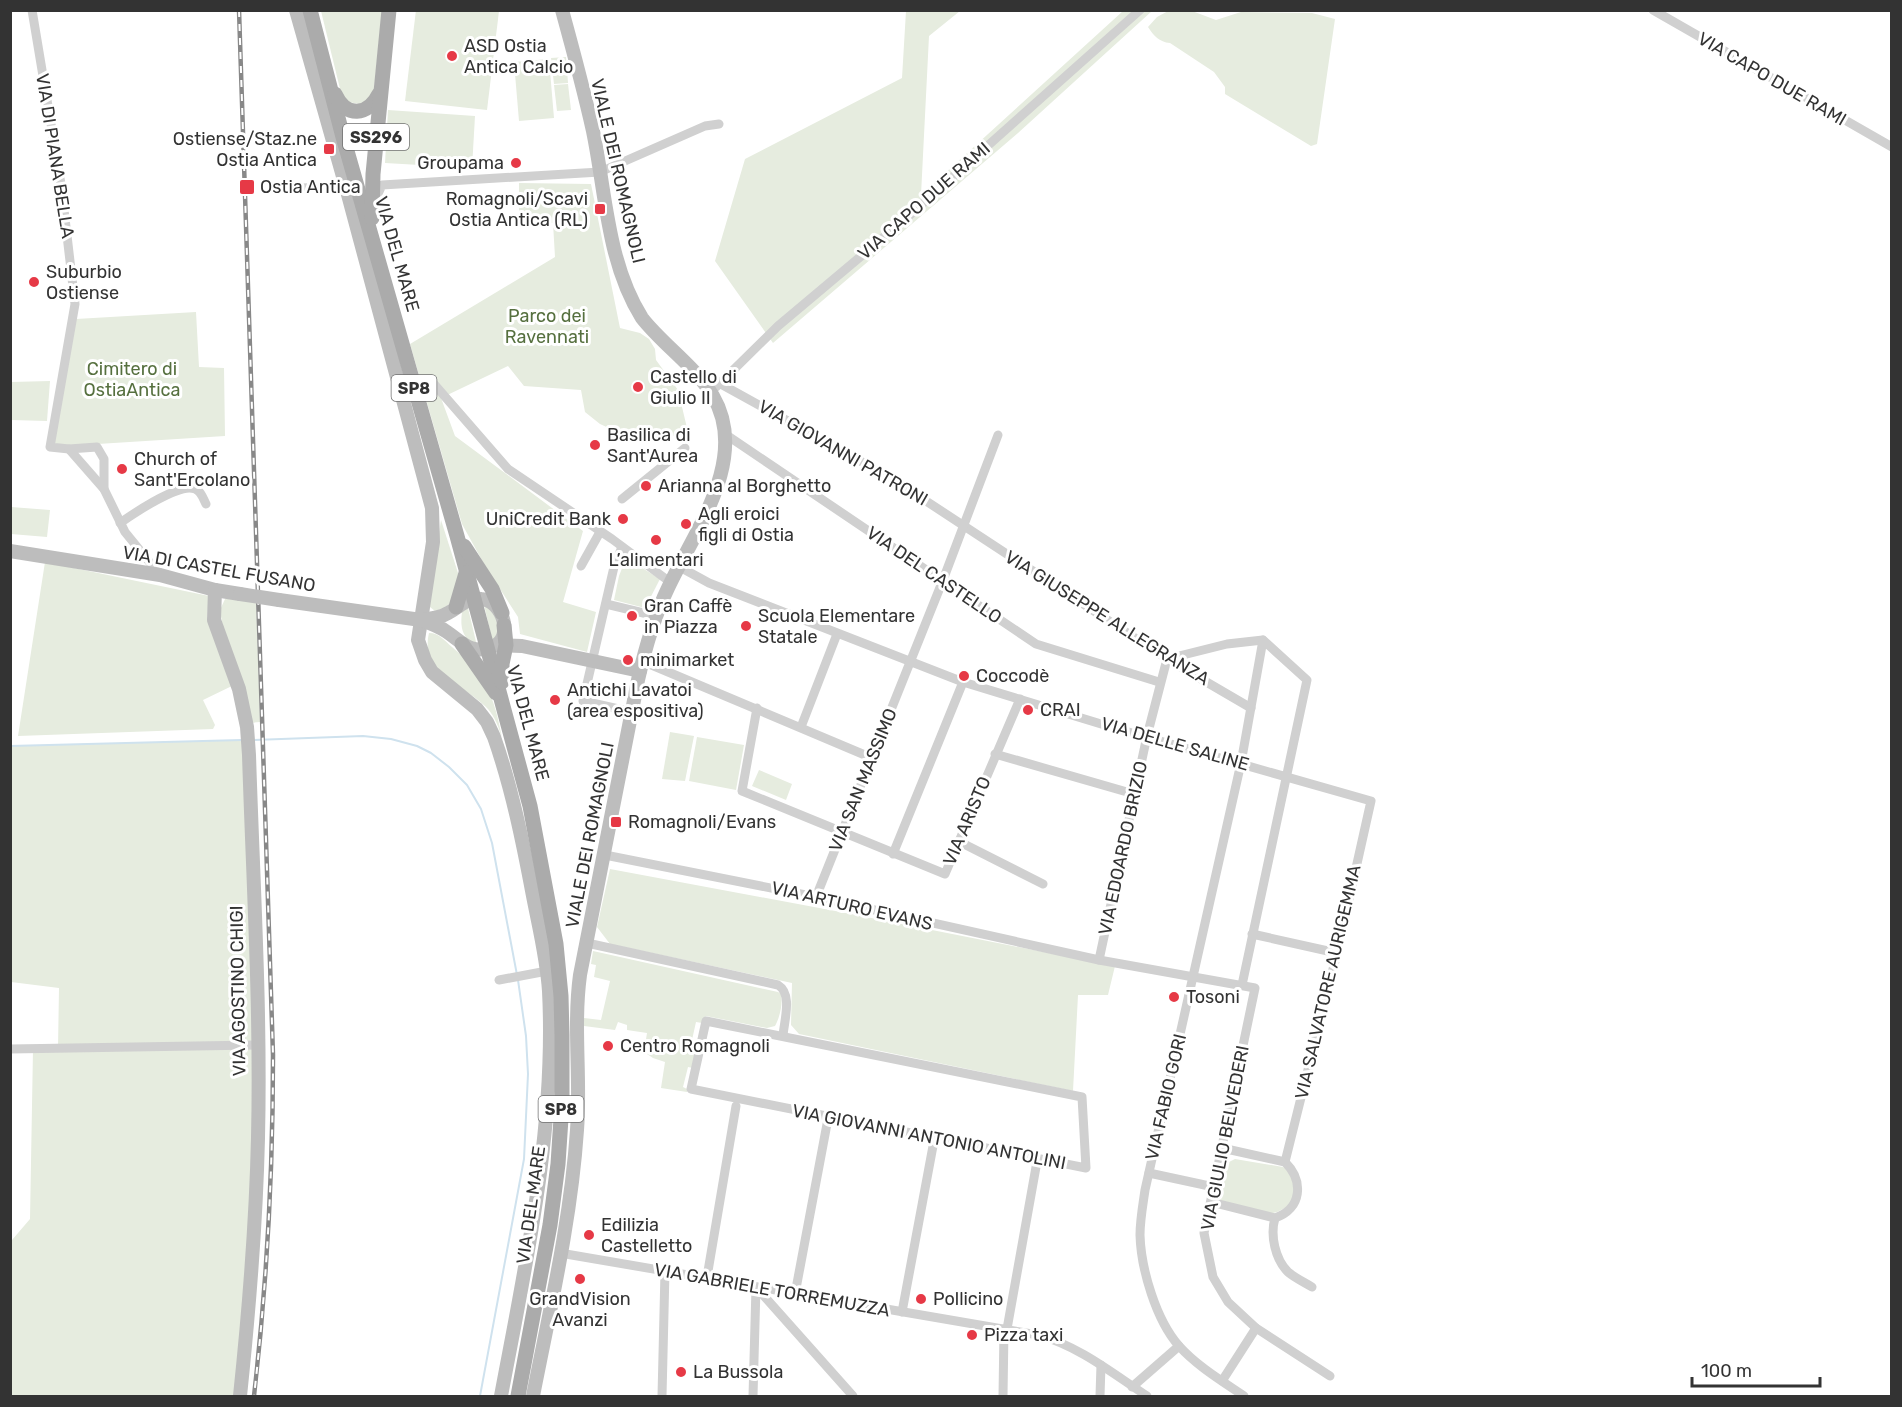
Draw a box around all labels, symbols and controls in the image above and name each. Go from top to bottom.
street label: VIA CAPO DUE RAMI [1694,27,1850,131]
place label: ASD Ostia Antica Calcio [464,35,573,78]
marker: ASD Ostia Antica Calcio [445,49,459,63]
street label: VIA DI PIANA BELLA [31,72,79,240]
street label: VIALE DEI ROMAGNOLI [586,76,650,266]
road number: SS296 [343,124,409,150]
place label: Ostiense/Staz.ne Ostia Antica [173,128,317,171]
street label: VIA CAPO DUE RAMI [853,138,995,264]
marker: Ostiense/Staz.ne Ostia Antica [322,142,336,156]
place label: Groupama [417,152,504,174]
marker: Groupama [509,156,523,170]
place label: Ostia Antica [260,176,361,198]
marker: Ostia Antica [238,178,256,196]
place label: Romagnoli/Scavi Ostia Antica (RL) [446,188,588,231]
street label: VIA DEL MARE [370,194,424,314]
marker: Romagnoli/Scavi Ostia Antica (RL) [593,202,607,216]
place label: Suburbio Ostiense [46,261,122,304]
marker: Suburbio Ostiense [27,275,41,289]
park label: Parco dei Ravennati [505,305,589,348]
park label: Cimitero di OstiaAntica [84,358,180,401]
place label: Castello di Giulio II [650,366,737,409]
road number: SP8 [392,375,436,401]
marker: Castello di Giulio II [631,380,645,394]
street label: VIA GIOVANNI PATRONI [754,395,932,511]
place label: Basilica di Sant'Aurea [607,424,698,467]
marker: Basilica di Sant'Aurea [588,438,602,452]
place label: Church of Sant'Ercolano [134,448,250,491]
marker: Church of Sant'Ercolano [115,462,129,476]
place label: Arianna al Borghetto [658,475,831,497]
marker: Arianna al Borghetto [639,479,653,493]
place label: Agli eroici figli di Ostia [698,503,794,546]
place label: UniCredit Bank [486,508,612,530]
marker: UniCredit Bank [616,512,630,526]
marker: Agli eroici figli di Ostia [679,517,693,531]
street label: VIA DEL CASTELLO [862,522,1006,628]
marker: L’alimentari [649,533,663,547]
street label: VIA DI CASTEL FUSANO [121,541,317,597]
street label: VIA GIUSEPPE ALLEGRANZA [1001,546,1213,690]
place label: L’alimentari [608,549,704,571]
place label: Gran Caffè in Piazza [644,595,732,638]
place label: Scuola Elementare Statale [758,605,915,648]
marker: Gran Caffè in Piazza [625,609,639,623]
marker: Scuola Elementare Statale [739,619,753,633]
place label: minimarket [640,649,734,671]
marker: minimarket [621,653,635,667]
street label: VIA DEL MARE [502,663,554,783]
place label: Coccodè [976,665,1049,687]
marker: Coccodè [957,669,971,683]
place label: Antichi Lavatoi (area espositiva) [567,679,704,722]
marker: Antichi Lavatoi (area espositiva) [548,693,562,707]
place label: CRAI [1040,699,1081,721]
marker: CRAI [1021,703,1035,717]
street label: VIA SAN MASSIMO [824,705,902,855]
street label: VIA DELLE SALINE [1098,712,1252,776]
street label: VIALE DEI ROMAGNOLI [561,740,619,930]
street label: VIA EDOARDO BRIZIO [1094,759,1152,937]
street label: VIA ARISTO [938,773,996,869]
place label: Romagnoli/Evans [628,811,776,833]
marker: Romagnoli/Evans [609,815,623,829]
street label: VIA SALVATORE AURIGEMMA [1290,863,1366,1101]
street label: VIA ARTURO EVANS [769,877,935,935]
street label: VIA AGOSTINO CHIGI [226,905,250,1077]
place label: Tosoni [1186,986,1240,1008]
marker: Tosoni [1167,990,1181,1004]
street label: VIA FABIO GORI [1141,1032,1191,1162]
place label: Centro Romagnoli [620,1035,770,1057]
marker: Centro Romagnoli [601,1039,615,1053]
street label: VIA GIULIO BELVEDERI [1196,1044,1254,1232]
road number: SP8 [538,1096,584,1122]
street label: VIA GIOVANNI ANTONIO ANTOLINI [790,1100,1068,1174]
street label: VIA DEL MARE [512,1144,550,1266]
place label: Edilizia Castelletto [601,1214,692,1257]
marker: Edilizia Castelletto [582,1228,596,1242]
street label: VIA GABRIELE TORREMUZZA [652,1258,892,1322]
marker: GrandVision Avanzi [573,1272,587,1286]
place label: GrandVision Avanzi [529,1288,631,1331]
place label: Pollicino [933,1288,1003,1310]
marker: Pollicino [914,1292,928,1306]
place label: Pizza taxi [984,1324,1063,1346]
marker: Pizza taxi [965,1328,979,1342]
scale bar [1692,1350,1820,1388]
text: 100 m [1701,1360,1752,1382]
place label: La Bussola [693,1361,783,1383]
marker: La Bussola [674,1365,688,1379]

